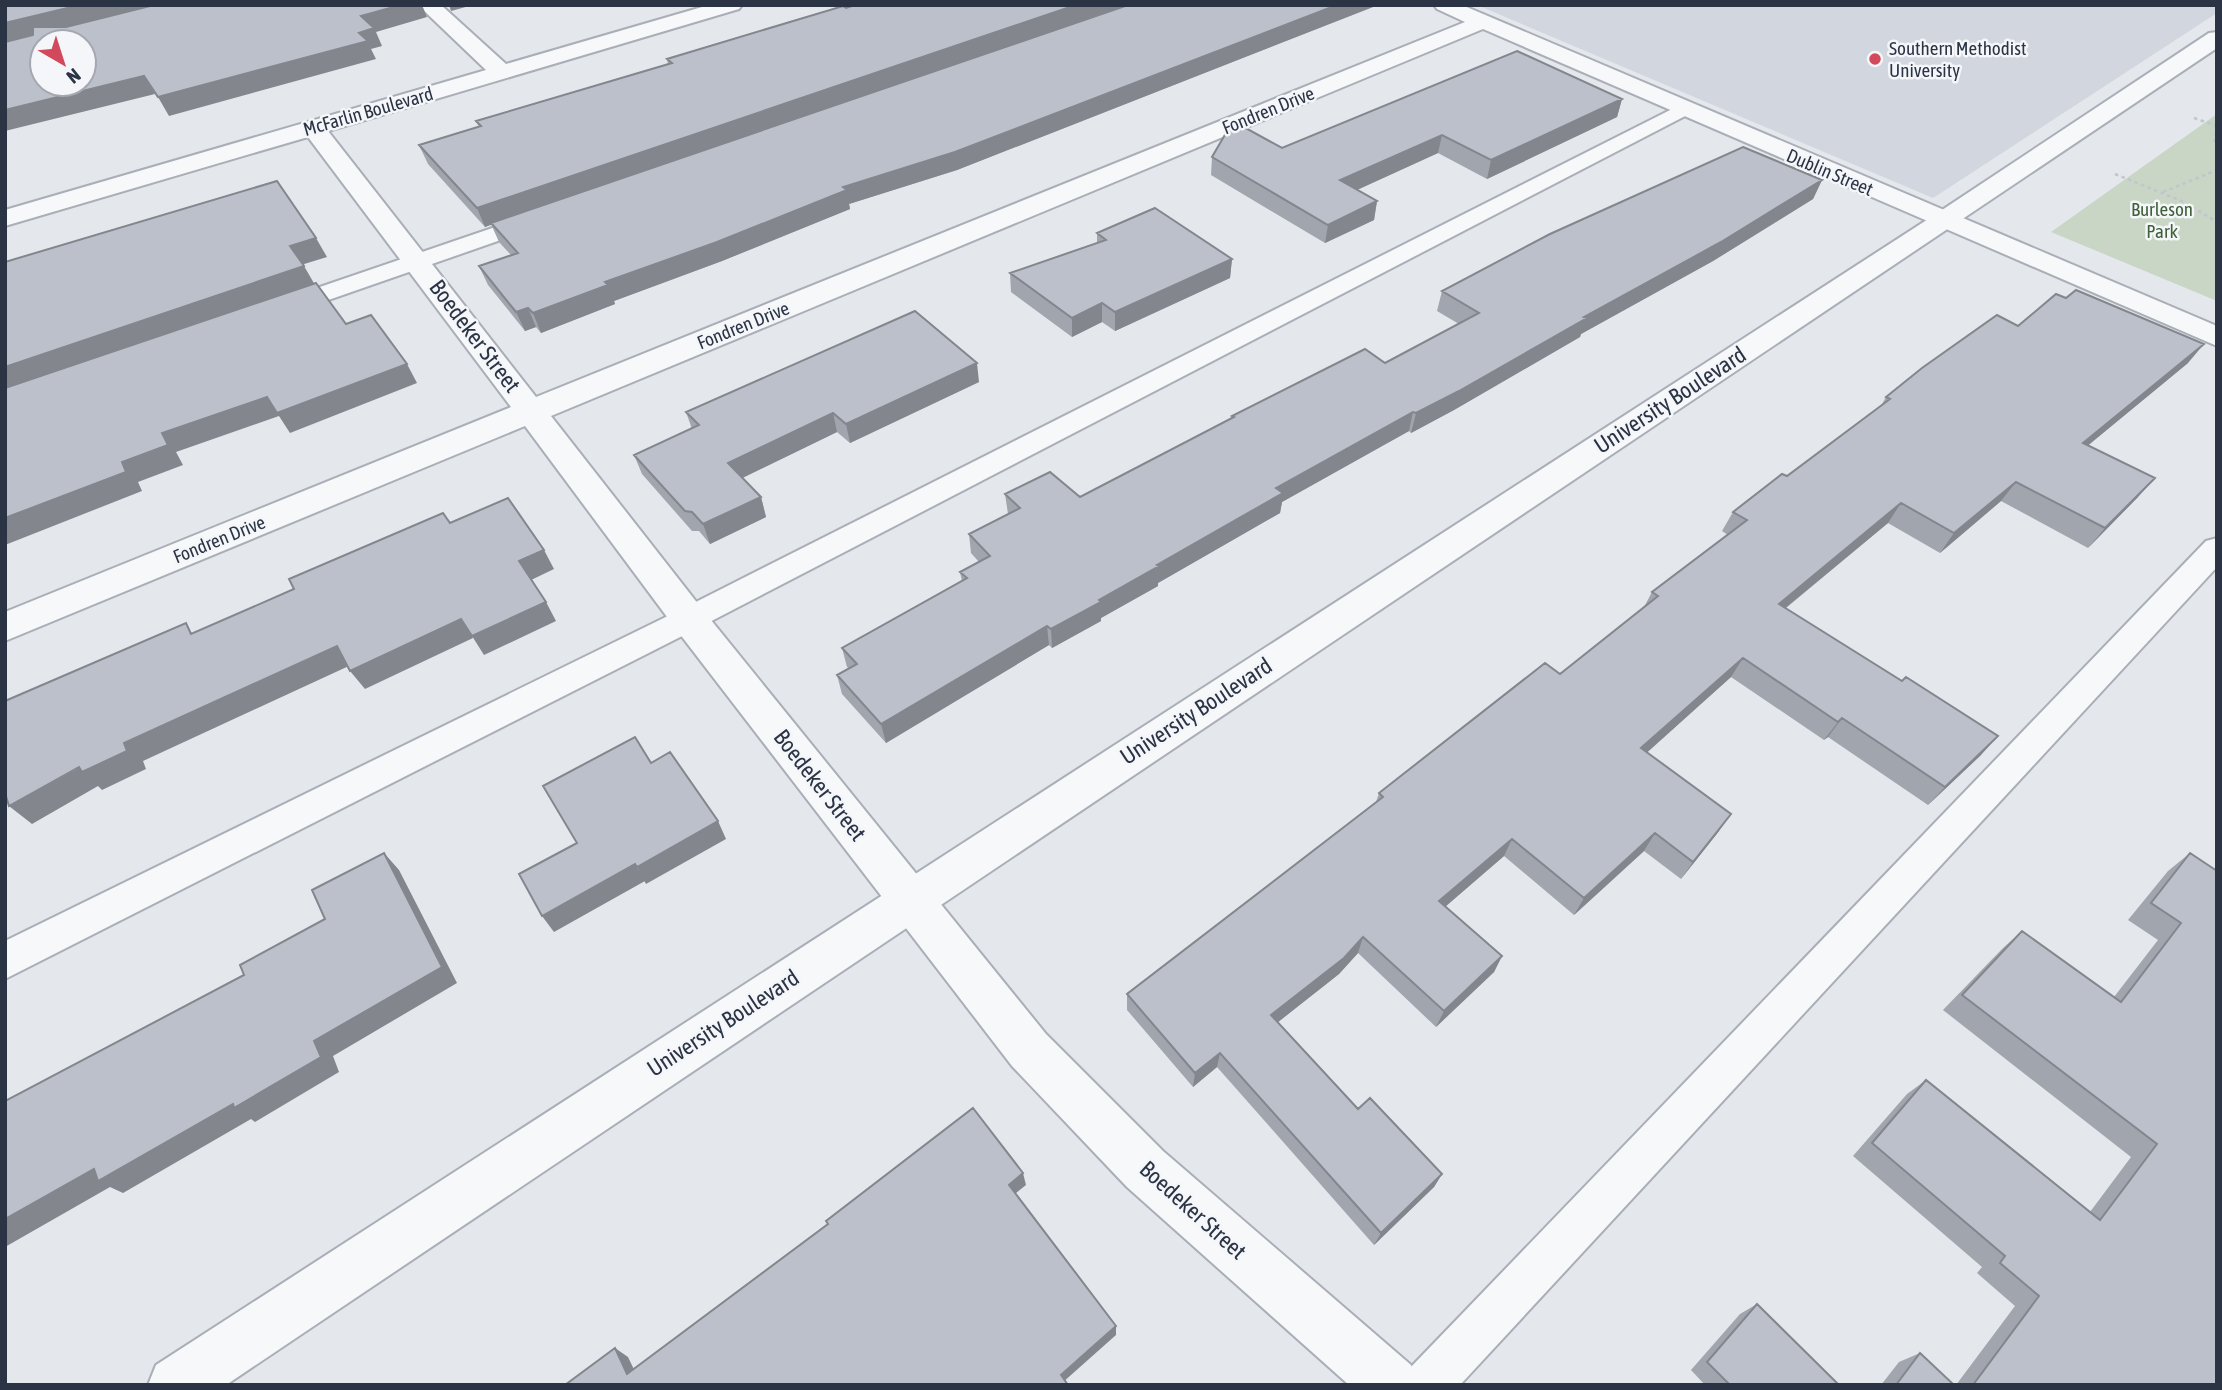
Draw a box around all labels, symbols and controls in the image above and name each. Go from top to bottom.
north arrow [28,28,98,98]
place label: Southern Methodist University [1889,37,2026,81]
marker: Southern Methodist University [1867,51,1883,67]
text: N [62,64,85,88]
street label: McFarlin Boulevard [300,82,436,140]
street label: Fondren Drive [1219,82,1317,138]
street label: Dublin Street [1783,144,1877,200]
park label: Burleson Park [2131,198,2193,242]
street label: Boedeker Street [424,275,526,397]
street label: Fondren Drive [694,297,792,353]
street label: University Boulevard [1589,341,1751,459]
street label: Fondren Drive [170,511,268,567]
street label: University Boulevard [1115,652,1277,770]
street label: Boedeker Street [769,724,871,846]
street label: University Boulevard [642,964,804,1082]
street label: Boedeker Street [1135,1156,1251,1264]

